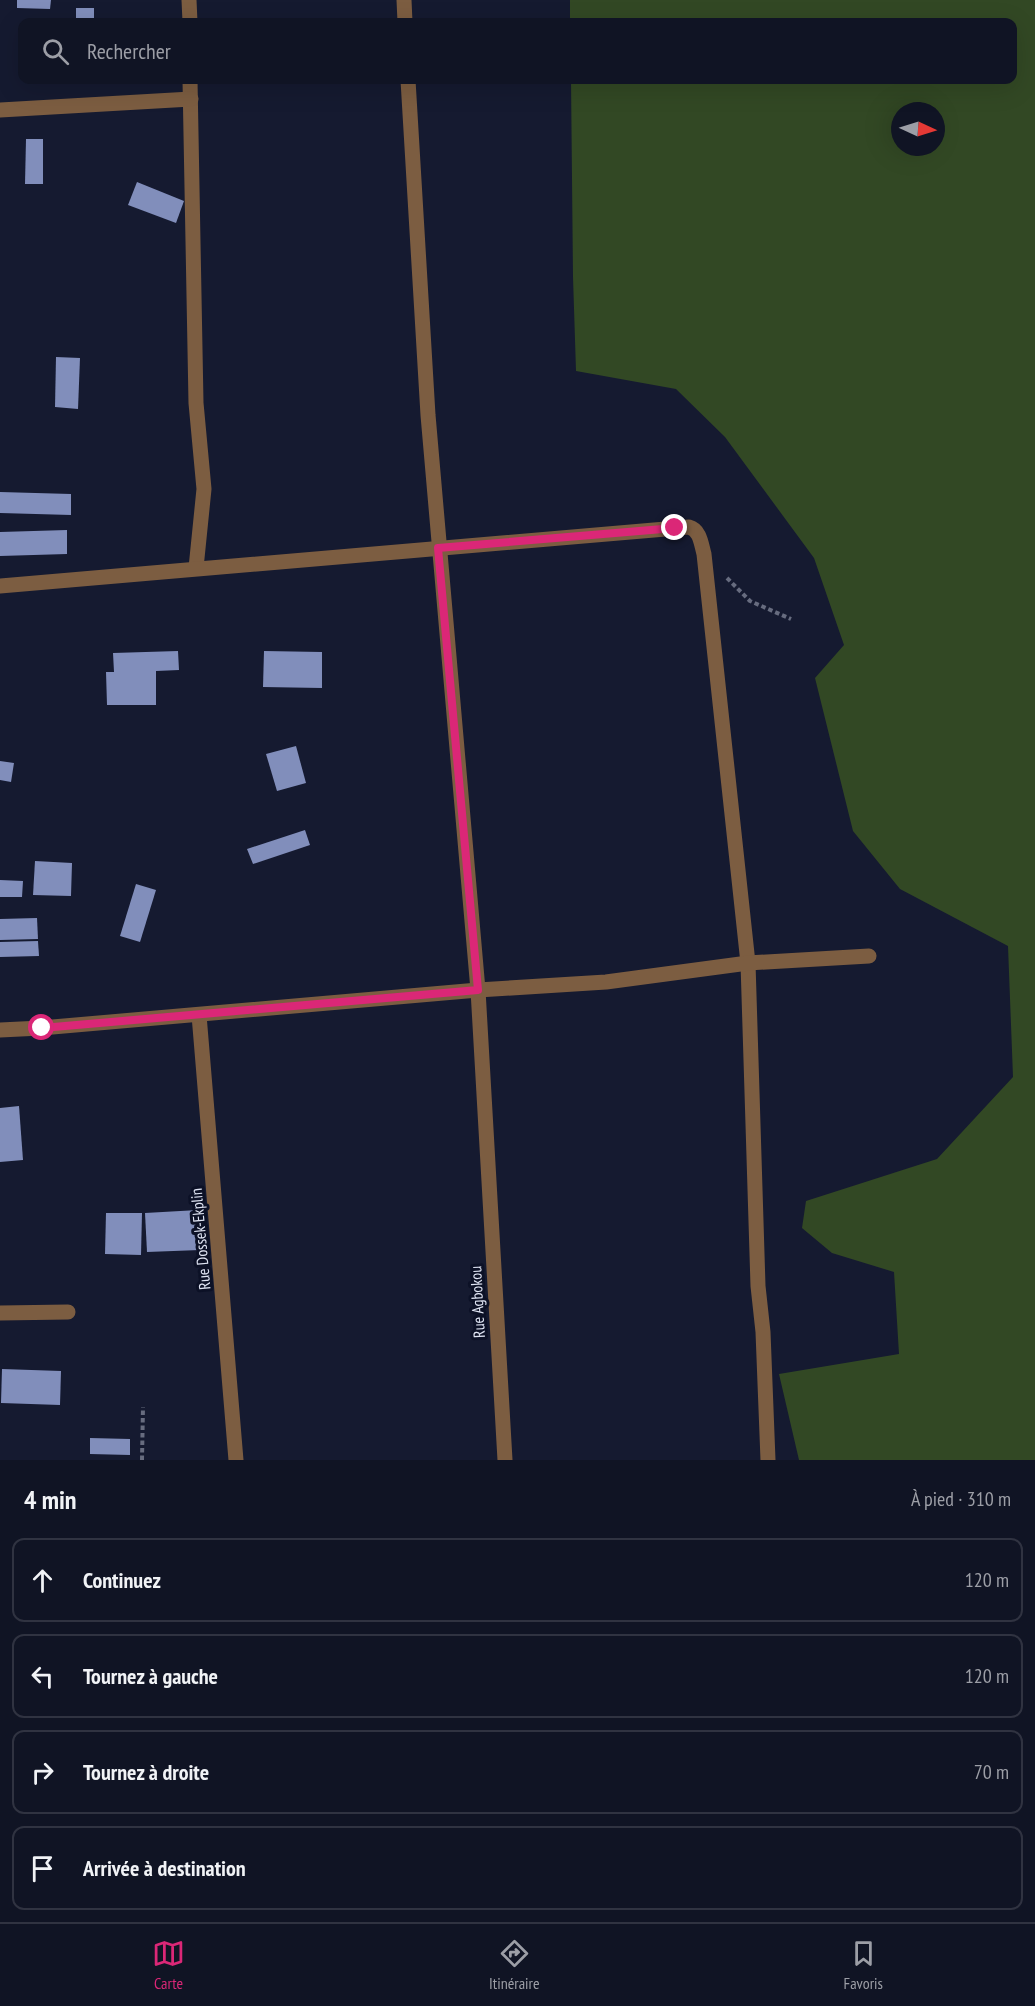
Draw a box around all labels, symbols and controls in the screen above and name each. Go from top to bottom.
search box [18,18,1017,84]
icon: search [39,35,72,68]
text: Rechercher [87,37,171,65]
north arrow [891,102,945,156]
route end [661,514,687,540]
route start [28,1014,54,1040]
street label: Rue Dossek-Ekplin [186,1187,214,1291]
street label: Rue Agbokou [465,1265,489,1339]
text: 4 min [24,1483,77,1516]
text: À pied · 310 m [911,1486,1011,1512]
icon: ahead [26,1564,59,1597]
text: Continuez [83,1566,161,1594]
text: 120 m [965,1567,1009,1593]
icon: left [26,1660,59,1693]
text: Tournez à gauche [83,1662,218,1690]
text: 120 m [965,1663,1009,1689]
icon: right [26,1756,59,1789]
text: Tournez à droite [83,1758,209,1786]
text: 70 m [974,1759,1009,1785]
icon: arrive [26,1852,59,1885]
text: Arrivée à destination [83,1854,246,1882]
tab: Carte [152,1937,185,1993]
tab: Itinéraire [489,1937,540,1993]
tab: Favoris [844,1937,883,1993]

